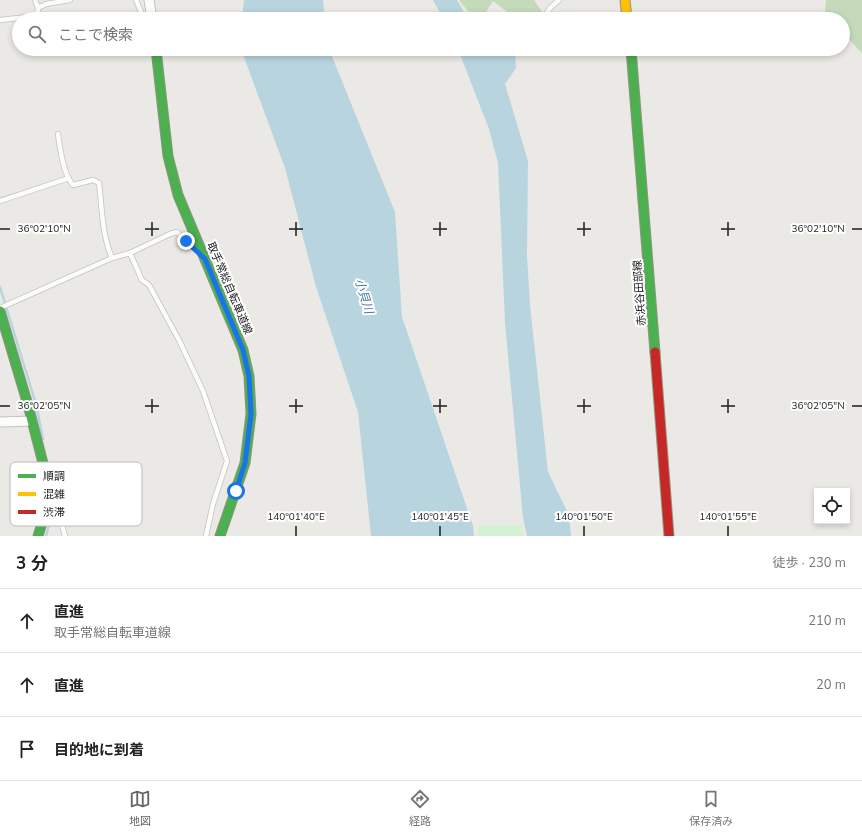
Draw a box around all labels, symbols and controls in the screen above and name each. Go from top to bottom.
search box [12,12,850,56]
icon: search [26,23,48,45]
text: ここで検索 [58,25,133,45]
text: 36°02'10"N [17,222,71,236]
text: 36°02'10"N [791,222,845,236]
route end [177,232,195,250]
street label: 取手常総自転車道線 [203,240,256,337]
street label: 赤浜谷田部線 [630,260,649,326]
water label: 小貝川 [351,276,377,317]
text: 36°02'05"N [17,399,71,413]
text: 36°02'05"N [791,399,845,413]
legend [10,462,142,526]
text: 順調 [43,469,65,484]
route start [227,482,245,500]
text: 混雑 [43,487,65,502]
map controls [814,488,850,524]
button: locate [814,488,850,524]
text: 渋滞 [43,505,65,520]
text: 140°01'40"E [267,510,325,524]
text: 140°01'45"E [411,510,469,524]
text: 140°01'50"E [555,510,613,524]
text: 140°01'55"E [699,510,757,524]
text: 3 分 [16,552,48,575]
text: 徒歩 · 230 m [772,554,846,572]
text: 直進 [54,602,84,622]
icon: ahead [16,610,38,632]
text: 210 m [808,612,846,630]
text: 取手常総自転車道線 [54,624,171,642]
icon: ahead [16,674,38,696]
text: 直進 [54,676,84,696]
text: 20 m [816,676,846,694]
icon: arrive [16,738,38,760]
text: 目的地に到着 [54,740,144,760]
tab: 地図 [129,788,151,829]
tab: 経路 [409,788,431,829]
tab: 保存済み [689,788,733,829]

